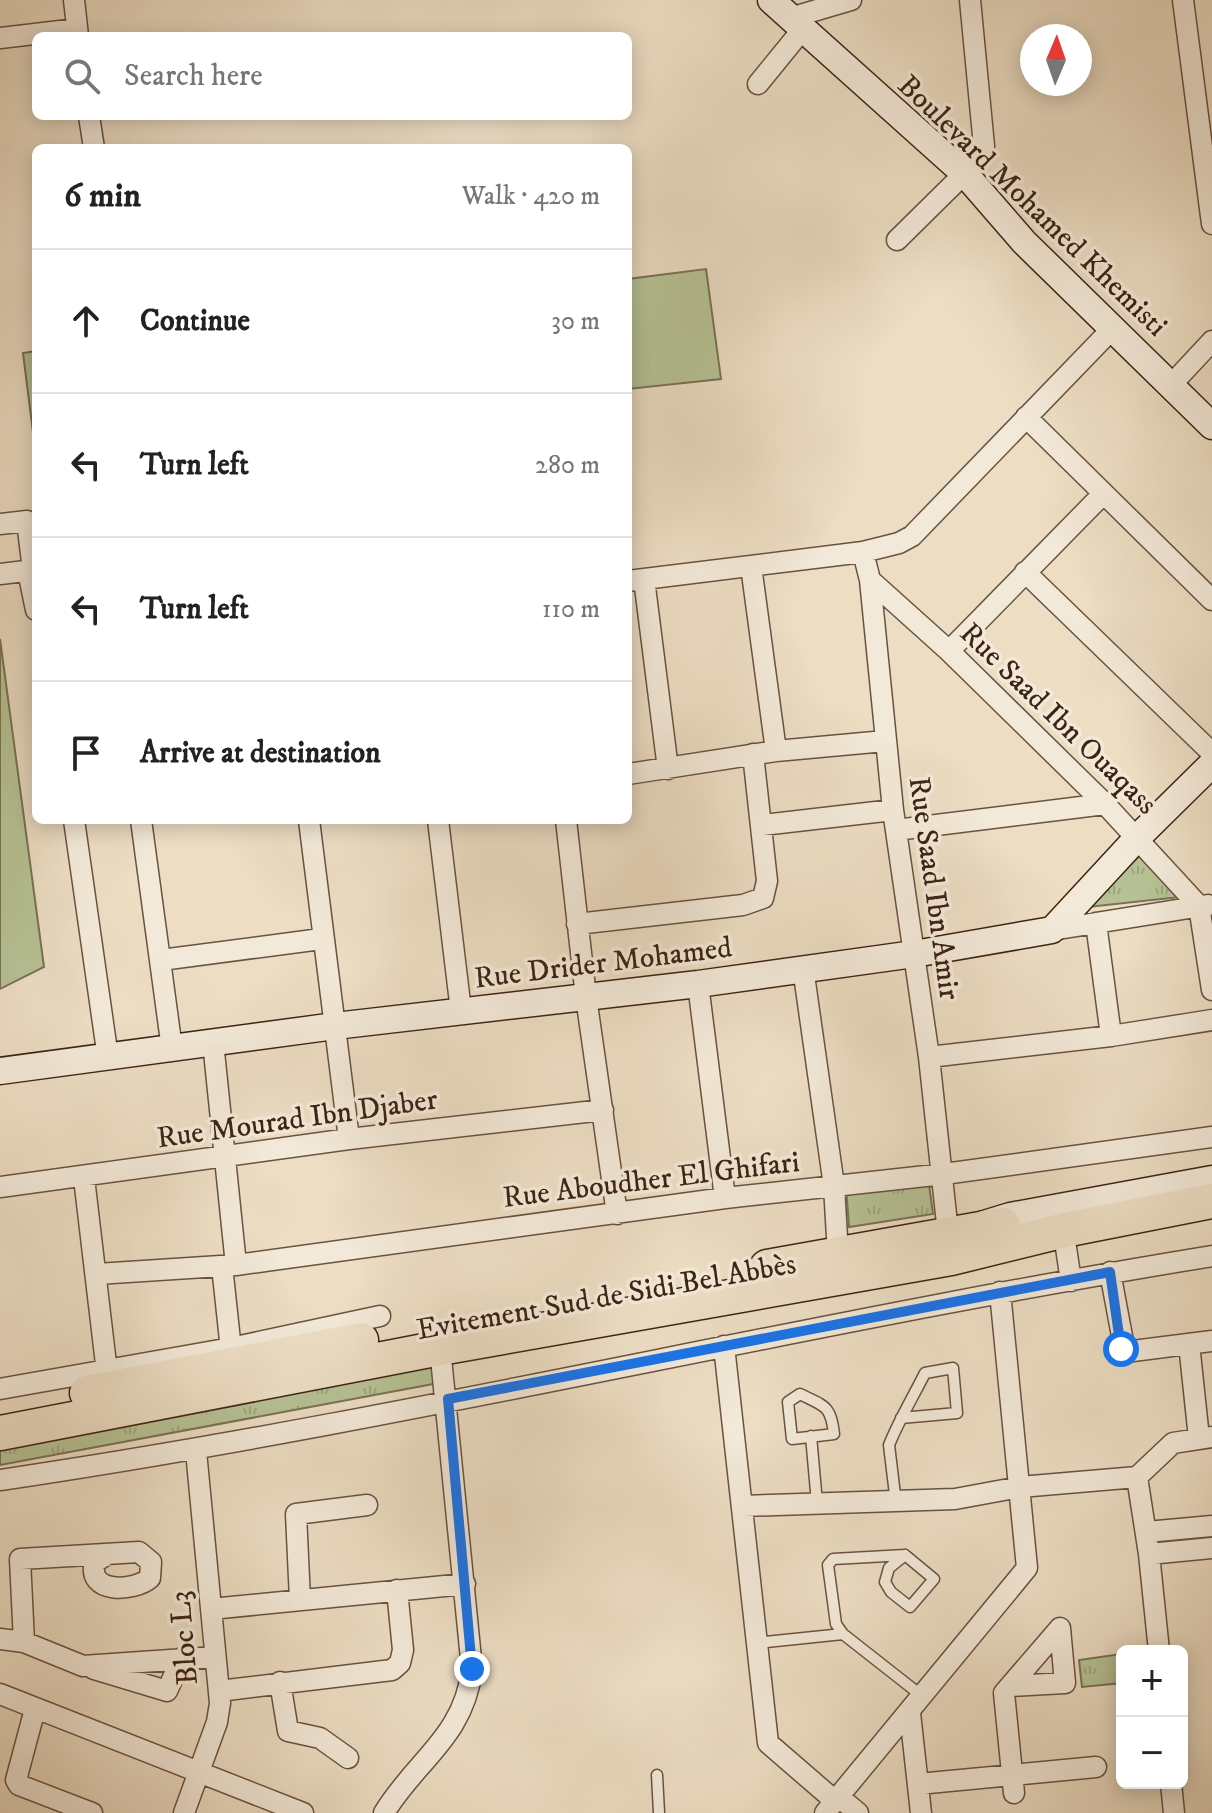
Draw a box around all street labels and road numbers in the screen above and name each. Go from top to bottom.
street label: Boulevard Mohamed Khemisti [889,67,1175,345]
street label: Rue Saad Ibn Ouaqass [951,615,1164,823]
street label: Rue Saad Ibn Amir [900,774,967,1002]
street label: Rue Drider Mohamed [472,929,734,998]
street label: Rue Mourad Ibn Djaber [154,1081,440,1158]
street label: Rue Aboudher El Ghifari [501,1144,802,1217]
street label: Evitement Sud de Sidi Bel Abbès [414,1246,799,1349]
street label: Bloc L3 [162,1589,207,1687]

